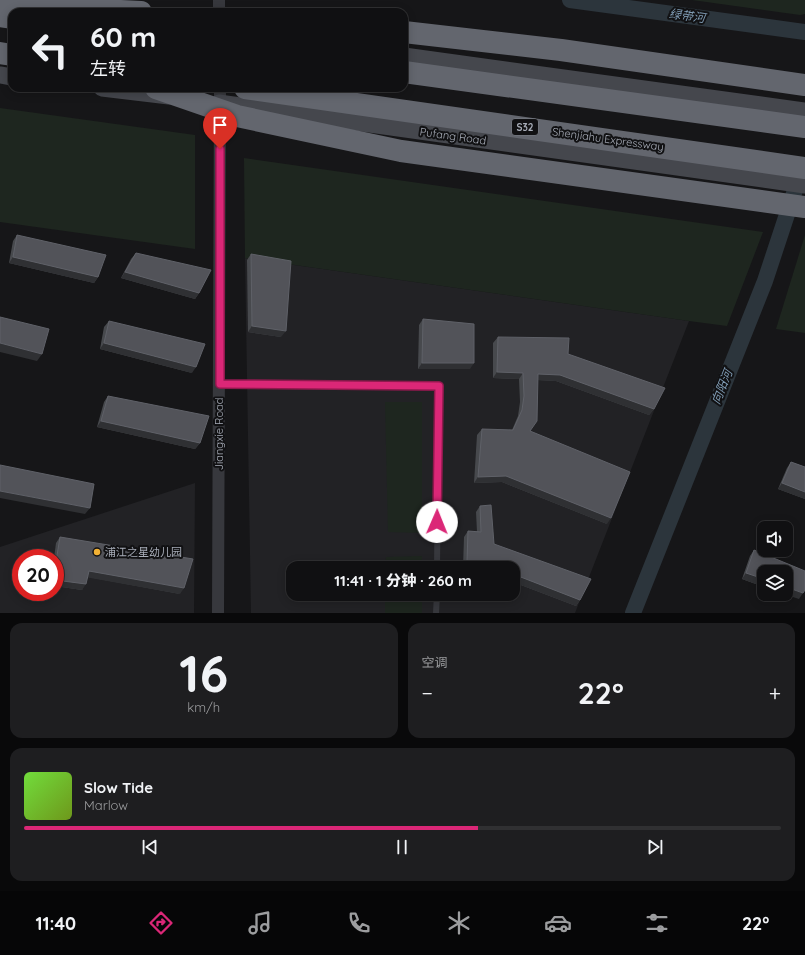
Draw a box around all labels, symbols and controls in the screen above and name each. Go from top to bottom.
water label: 绿带河 [668,6,708,26]
text: 60 m [90,19,156,54]
icon: left [24,24,76,76]
text: 左转 [90,57,126,80]
pin [203,108,237,149]
icon: arrive [209,114,231,136]
road number: S32 [512,119,538,135]
street label: Pufang Road [419,124,487,148]
street label: Shenjiahu Expressway [551,124,665,154]
water label: 向阳河 [708,365,736,406]
street label: Jiangxie Road [212,398,226,470]
position arrow [416,501,458,543]
map controls [757,521,793,601]
button: sound [757,521,793,557]
place label: 浦江之星幼儿园 [105,545,182,559]
marker: 浦江之星幼儿园 [92,547,102,557]
speed limit sign: 20 [12,549,64,601]
button: layers [757,565,793,601]
text: 11:41 · 1 分钟 · 260 m [334,571,472,590]
text: 16 [179,640,228,705]
text: 空调 [422,654,448,670]
text: 22° [578,674,624,712]
text: − [422,679,433,707]
text: + [769,679,781,707]
text: km/h [187,699,220,715]
text: Slow Tide [84,778,153,797]
text: Marlow [84,797,128,813]
icon: previous [139,836,161,858]
icon: pause [391,836,413,858]
icon: next [644,836,666,858]
icon: directions [147,909,175,937]
icon: music [246,909,274,937]
icon: phone [345,909,373,937]
icon: climate [445,909,473,937]
icon: car [544,909,572,937]
icon: filters [643,909,671,937]
text: 11:40 [36,912,76,935]
text: 22° [742,912,769,935]

